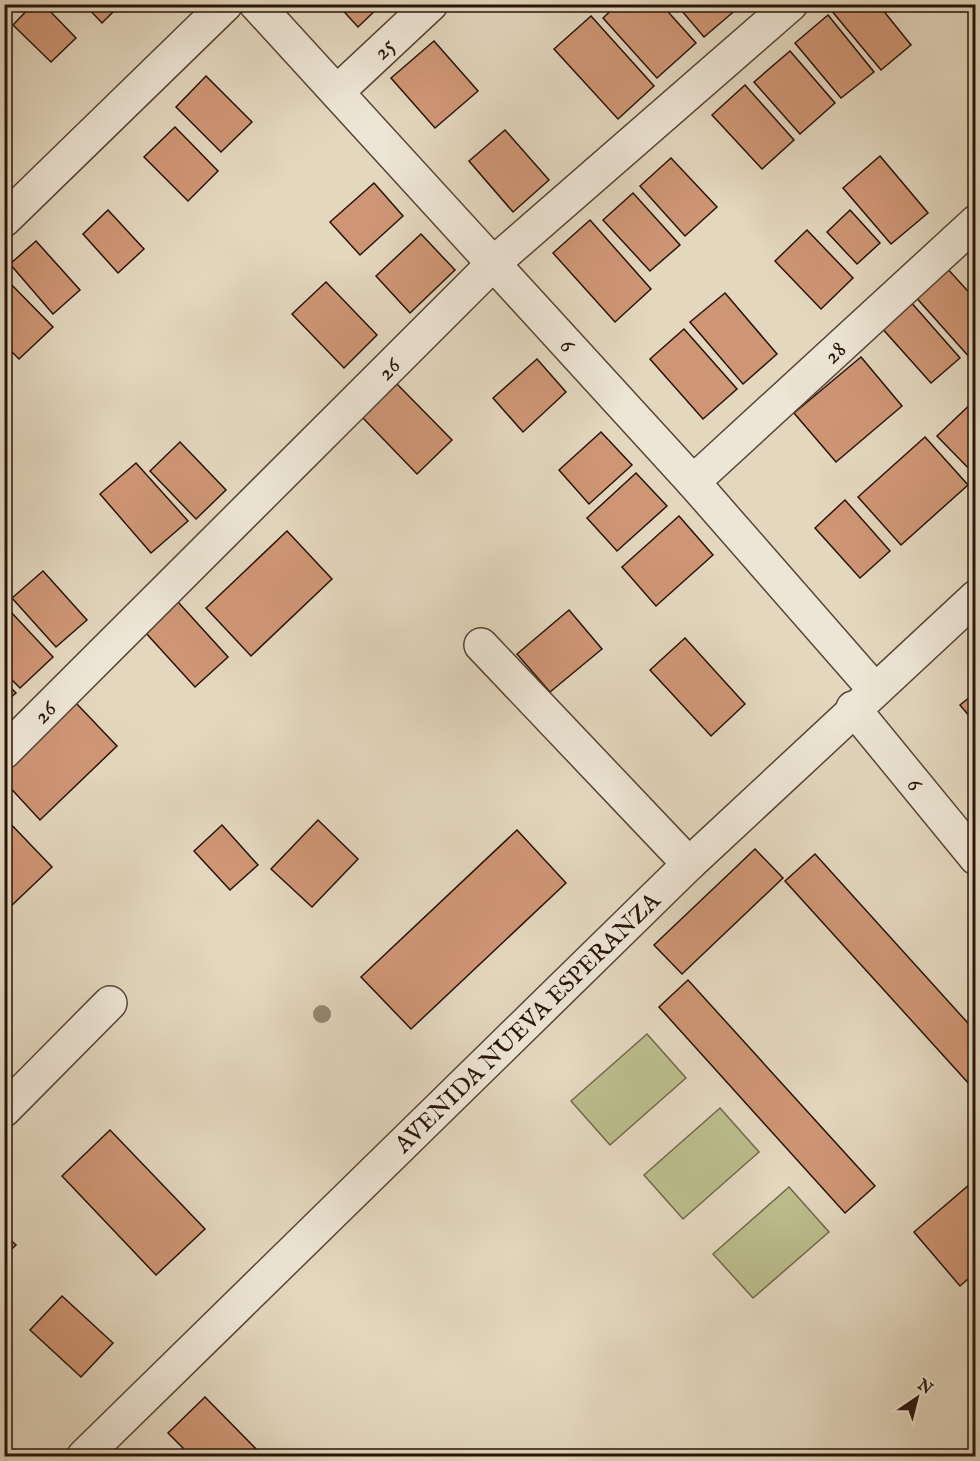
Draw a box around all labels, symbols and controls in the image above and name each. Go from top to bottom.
street label: 25 [367,31,403,67]
street label: 6 [552,332,582,361]
street label: 28 [817,335,854,372]
street label: 26 [371,350,409,388]
street label: 26 [27,694,65,731]
street label: 6 [899,771,930,799]
street label: AVENIDA NUEVA ESPERANZA [388,886,668,1161]
north arrow [887,1368,947,1428]
text: N [912,1375,936,1400]

